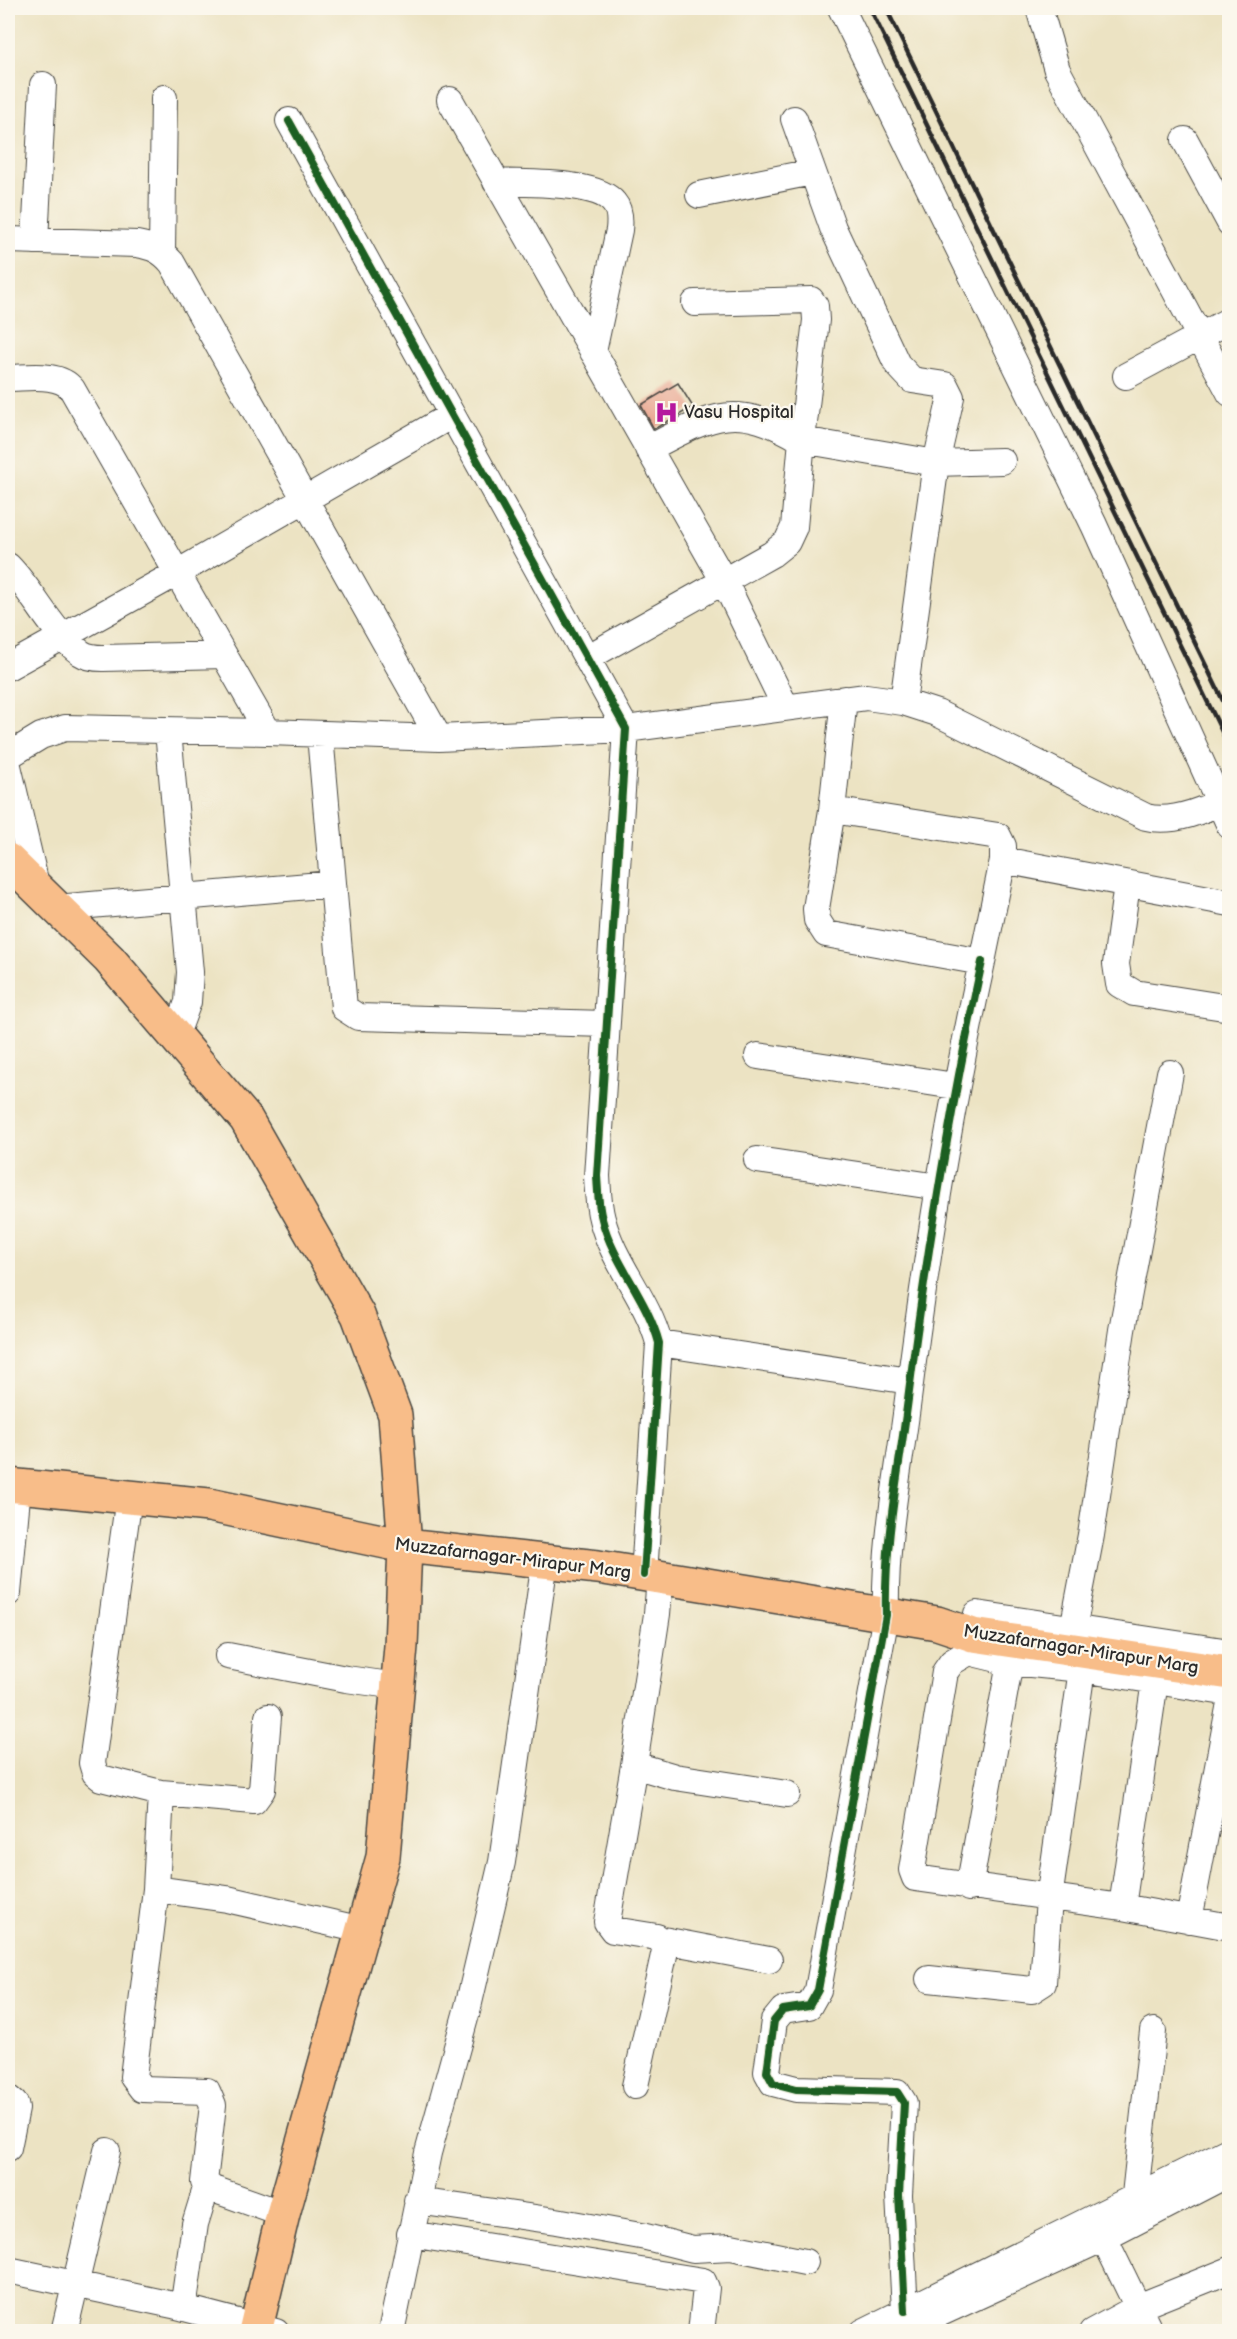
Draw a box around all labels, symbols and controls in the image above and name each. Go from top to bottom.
hospital icon: Vasu Hospital [653,399,679,425]
place label: Vasu Hospital [684,402,794,423]
street label: Muzzafarnagar-Mirapur Marg [394,1534,632,1583]
street label: Muzzafarnagar-Mirapur Marg [962,1621,1200,1678]

